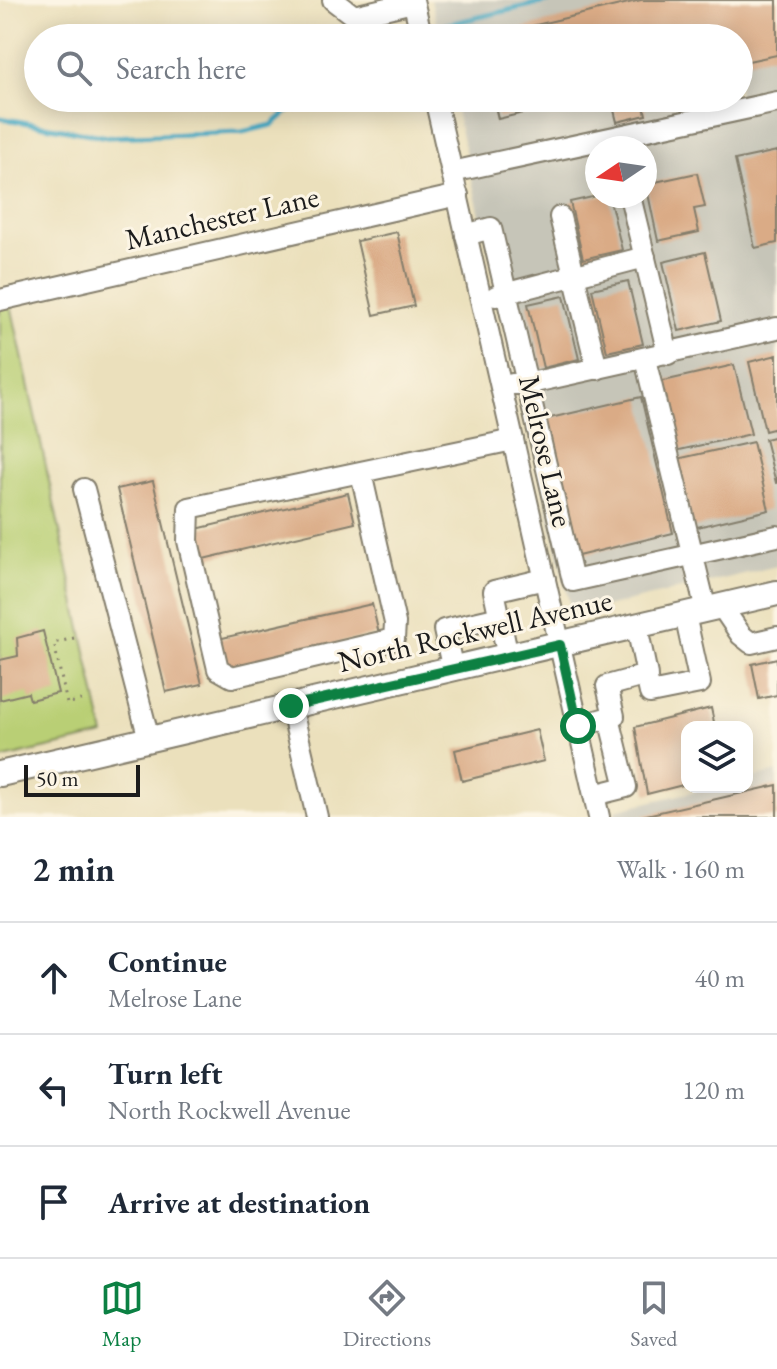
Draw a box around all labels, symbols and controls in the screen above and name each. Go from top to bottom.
search box [24,24,753,112]
icon: search [52,46,96,90]
text: Search here [116,49,246,88]
north arrow [585,136,657,208]
street label: Manchester Lane [121,176,322,259]
street label: Melrose Lane [510,371,583,531]
street label: North Rockwell Avenue [334,580,616,681]
route end [273,688,309,724]
route start [560,708,596,744]
map controls [681,721,753,793]
button: layers [681,721,753,793]
scale bar [24,761,140,797]
text: 50 m [36,764,79,793]
text: 2 min [32,847,115,891]
text: Walk · 160 m [617,852,745,886]
text: Continue [108,942,227,981]
icon: ahead [32,956,76,1000]
text: 40 m [695,961,745,995]
text: Melrose Lane [108,981,242,1015]
text: Turn left [108,1054,222,1093]
icon: left [32,1068,76,1112]
text: 120 m [682,1073,745,1107]
text: North Rockwell Avenue [108,1093,351,1127]
icon: arrive [32,1180,76,1224]
text: Arrive at destination [108,1183,370,1222]
tab: Map [100,1276,144,1353]
tab: Directions [343,1276,431,1353]
tab: Saved [630,1276,677,1353]

